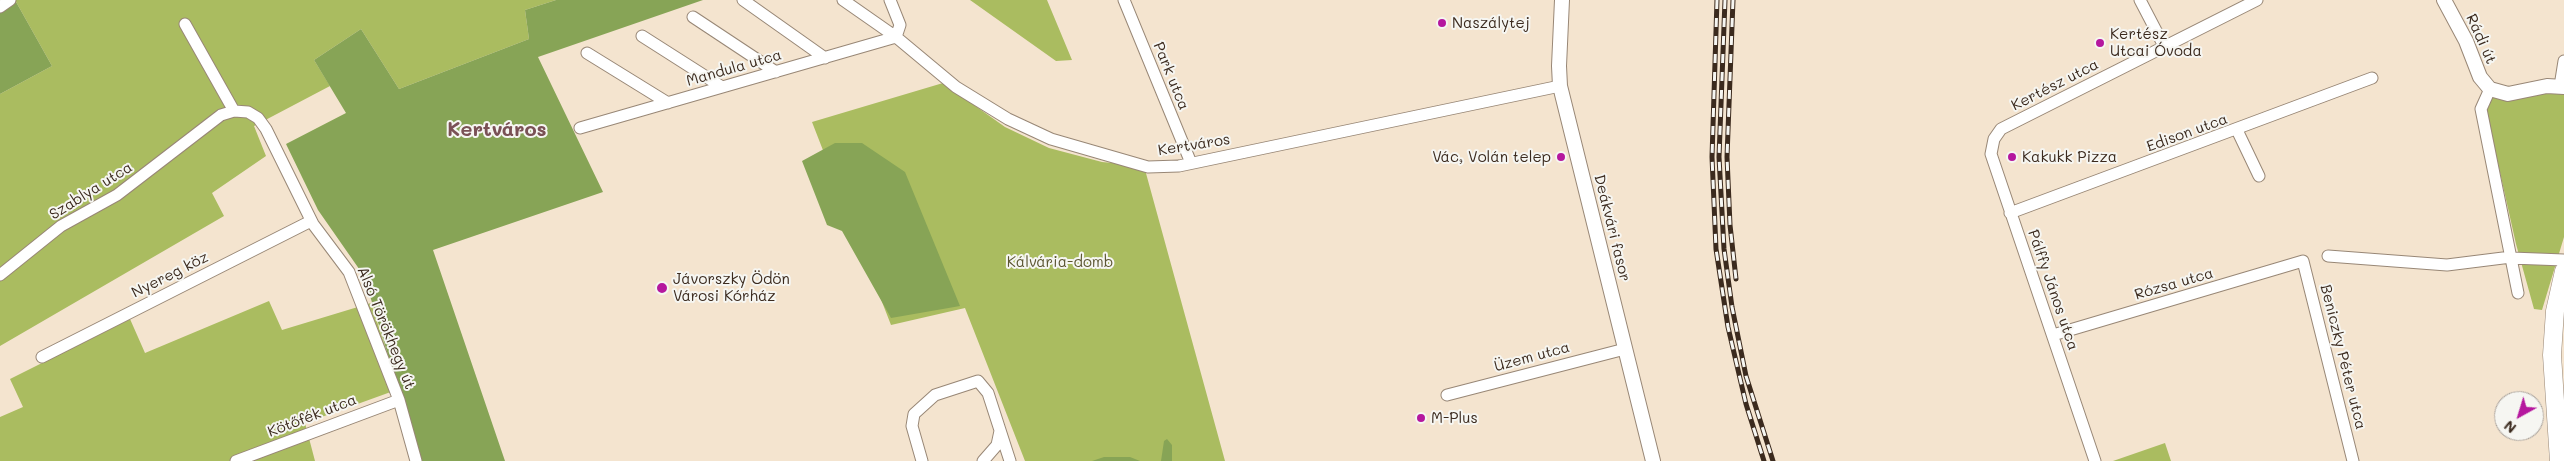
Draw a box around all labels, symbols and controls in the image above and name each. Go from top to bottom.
street label: Rádi út [2462,11,2500,67]
place label: Naszálytej [1452,14,1530,32]
marker: Naszálytej [1436,17,1448,29]
place label: Kertész Utcai Óvoda [2110,25,2202,60]
marker: Kertész Utcai Óvoda [2094,37,2106,49]
street label: Park utca [1149,39,1193,113]
street label: Mandula utca [684,46,784,90]
street label: Kertész utca [2008,55,2102,115]
street label: Edison utca [2144,110,2230,156]
district label: Kertváros [447,118,547,142]
street label: Kertváros [1157,130,1231,160]
place label: Vác, Volán telep [1432,148,1551,166]
place label: Kakukk Pizza [2022,148,2117,166]
marker: Vác, Volán telep [1555,151,1567,163]
marker: Kakukk Pizza [2006,151,2018,163]
street label: Szablya utca [46,158,136,224]
street label: Deákvári fasor [1590,173,1634,283]
street label: Pálffy János utca [2024,227,2082,353]
street label: Nyereg köz [129,248,211,302]
park label: Kálvária-domb [1007,253,1113,271]
street label: Alsó Törökhegy út [353,264,419,392]
street label: Rózsa utca [2132,264,2216,304]
place label: Jávorszky Ödön Városi Kórház [673,270,790,305]
marker: Jávorszky Ödön Városi Kórház [655,281,669,295]
street label: Beniczky Péter utca [2316,283,2370,431]
street label: Üzem utca [1492,338,1572,376]
street label: Kötőfék utca [265,391,359,441]
north arrow [2494,391,2544,441]
place label: M-Plus [1431,409,1478,427]
marker: M-Plus [1415,412,1427,424]
text: N [2500,417,2520,438]

